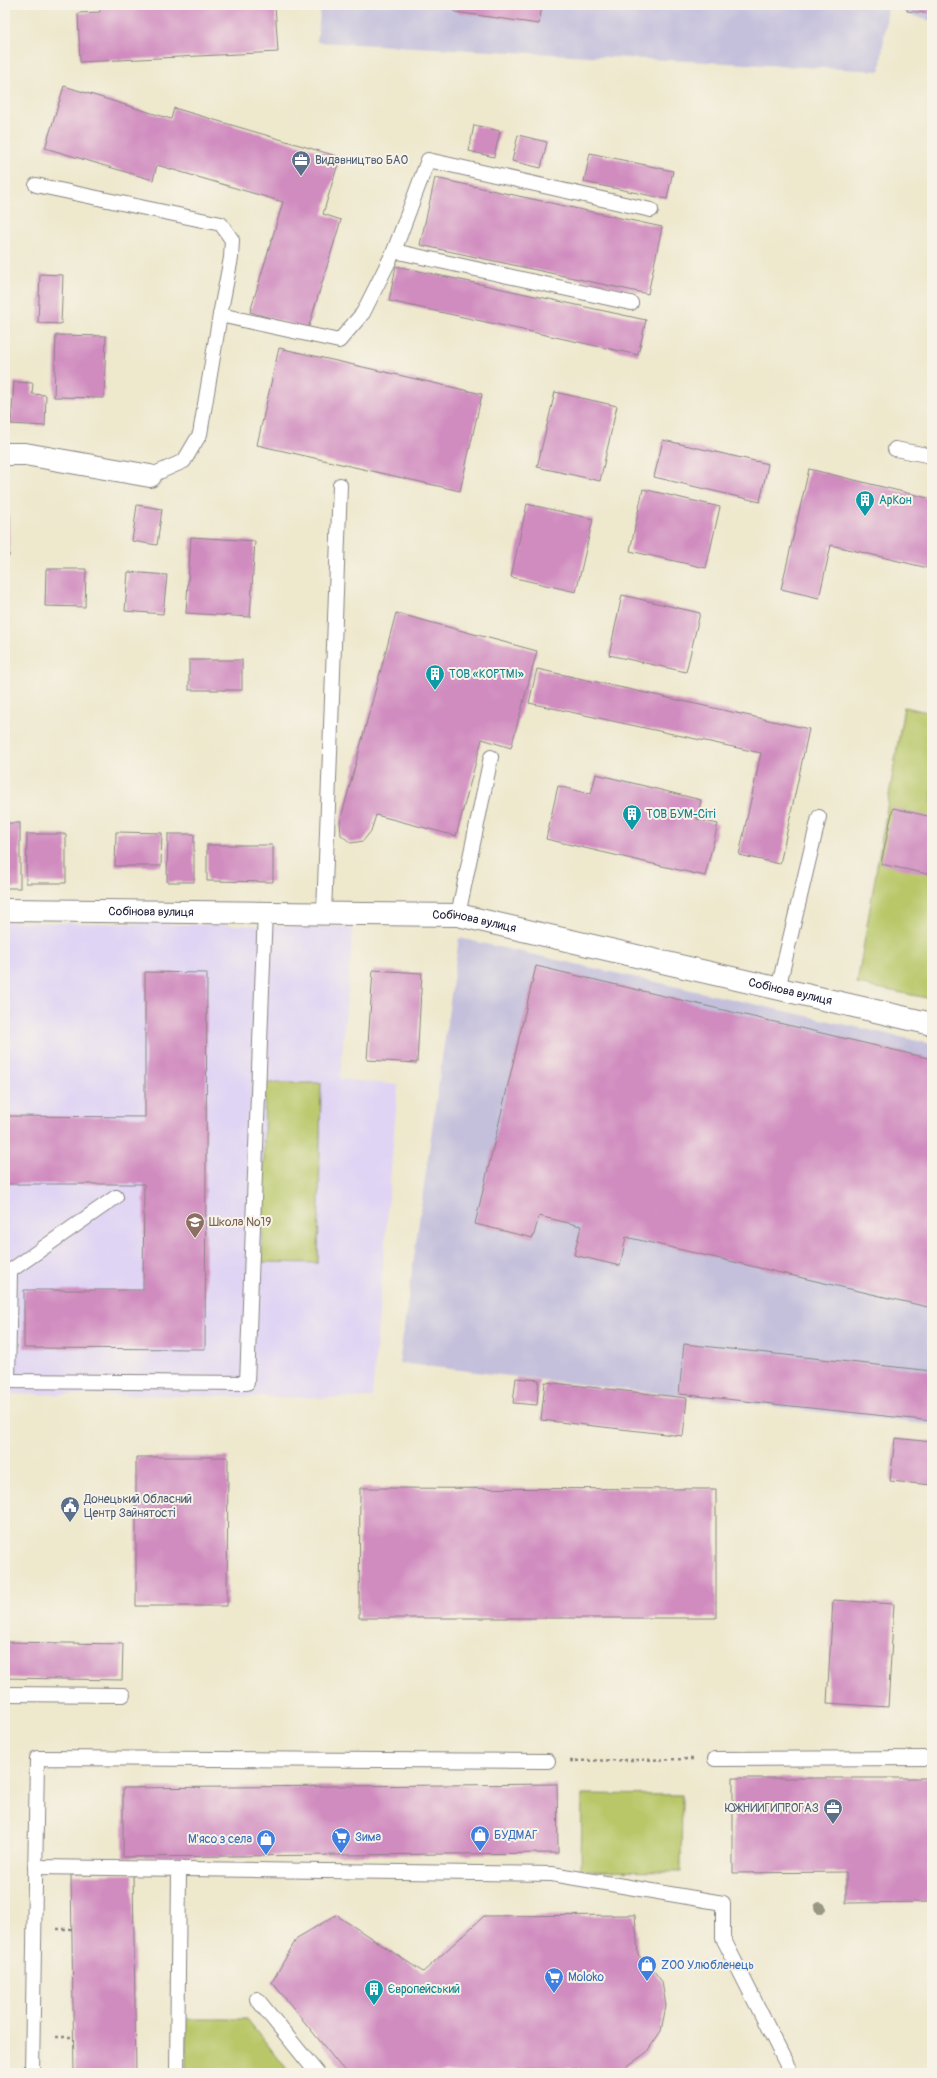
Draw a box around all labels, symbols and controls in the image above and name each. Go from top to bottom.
office icon: Видавництво БАО [290,149,312,177]
place label: Видавництво БАО [315,153,409,168]
building icon: АрКон [854,489,876,517]
place label: АрКон [879,493,912,508]
building icon: ТОВ «КОРТМІ» [424,663,446,691]
place label: ТОВ «КОРТМІ» [449,667,524,682]
building icon: ТОВ БУМ-Сіті [621,803,643,831]
place label: ТОВ БУМ-Сіті [646,807,716,822]
street label: Собінова вулиця [108,904,194,920]
street label: Собінова вулиця [432,908,518,936]
street label: Собінова вулиця [747,975,834,1009]
school or university icon: Школа №19 [184,1211,206,1239]
place label: Школа №19 [209,1215,271,1230]
place label: Донецький Обласний Центр Зайнятості [83,1492,192,1521]
public building icon: Донецький Обласний Центр Зайнятості [59,1495,81,1523]
office icon: ЮЖНИИГИПРОГАЗ [822,1797,844,1825]
place label: ЮЖНИИГИПРОГАЗ [725,1801,819,1816]
shop icon: БУДМАГ [469,1824,491,1852]
supermarket icon: Зима [330,1826,352,1854]
shop icon: М'ясо з села [255,1828,277,1856]
place label: БУДМАГ [494,1828,538,1843]
place label: Зима [355,1830,381,1845]
place label: М'ясо з села [188,1832,252,1847]
shop icon: ZOO Улюбленець [636,1954,658,1982]
place label: ZOO Улюбленець [661,1958,754,1973]
supermarket icon: Moloko [543,1966,565,1994]
place label: Moloko [568,1970,604,1985]
building icon: Європейський [363,1978,385,2006]
place label: Європейський [388,1982,460,1997]

